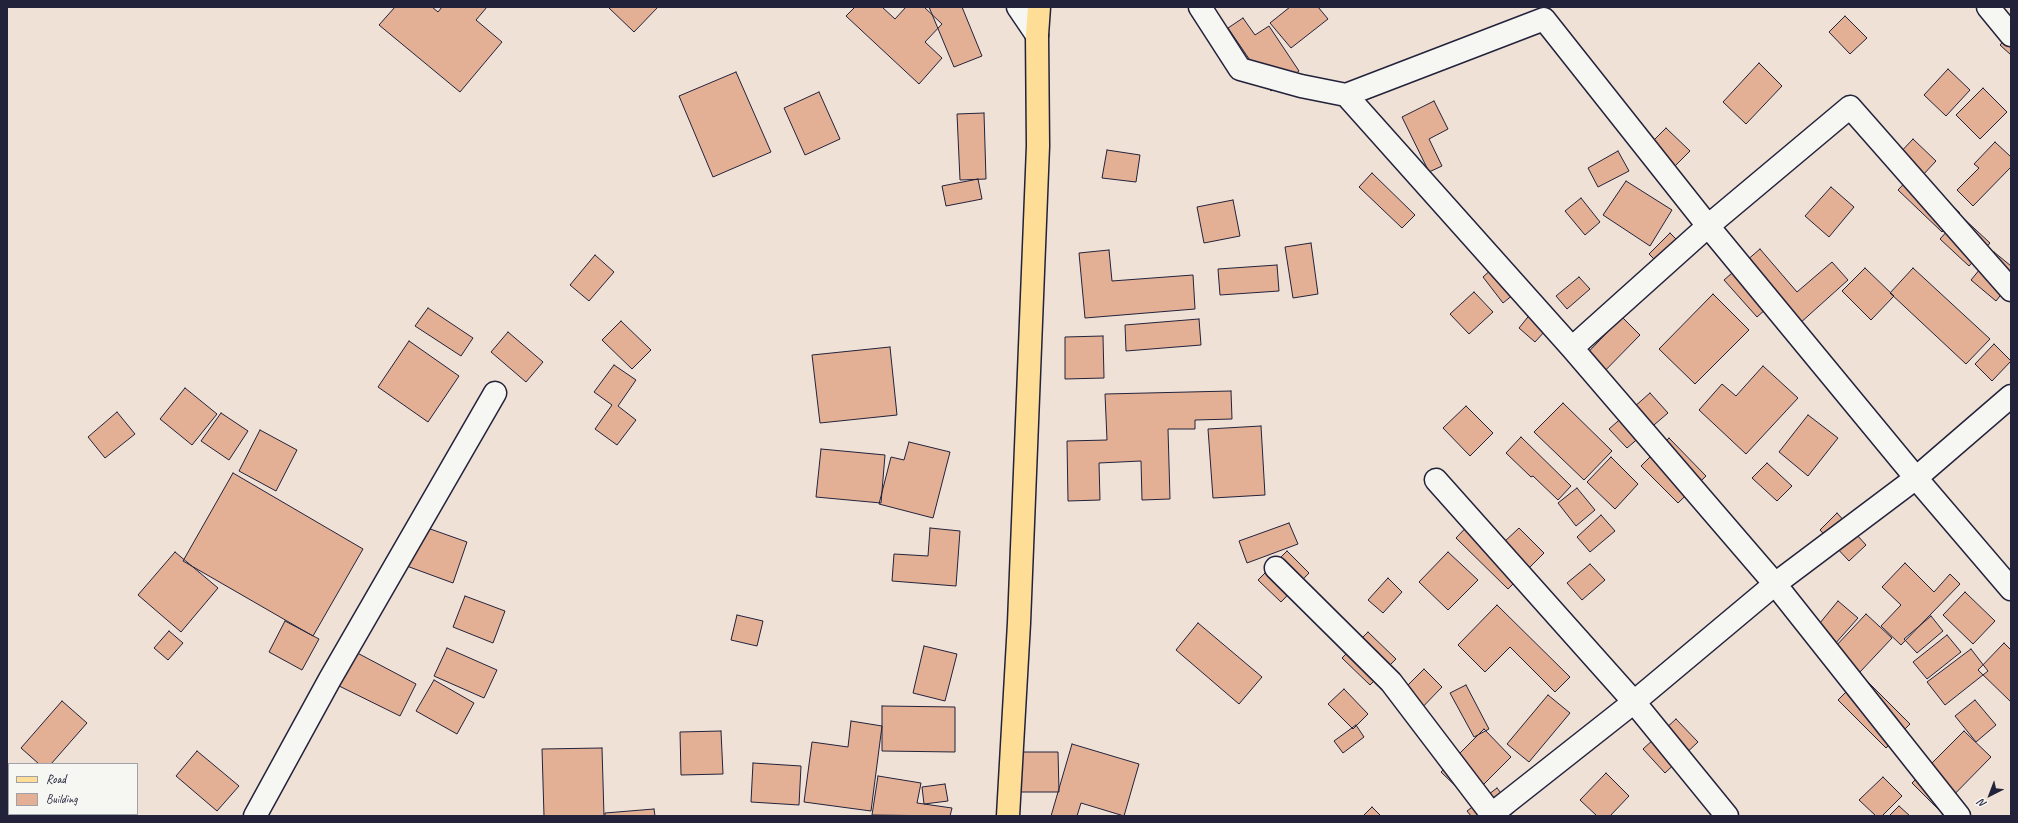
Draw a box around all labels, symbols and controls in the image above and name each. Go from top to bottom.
legend [8,763,138,815]
text: Road [46,771,66,787]
north arrow [1970,775,2010,815]
text: Building [46,791,78,807]
text: N [1975,796,1989,811]

